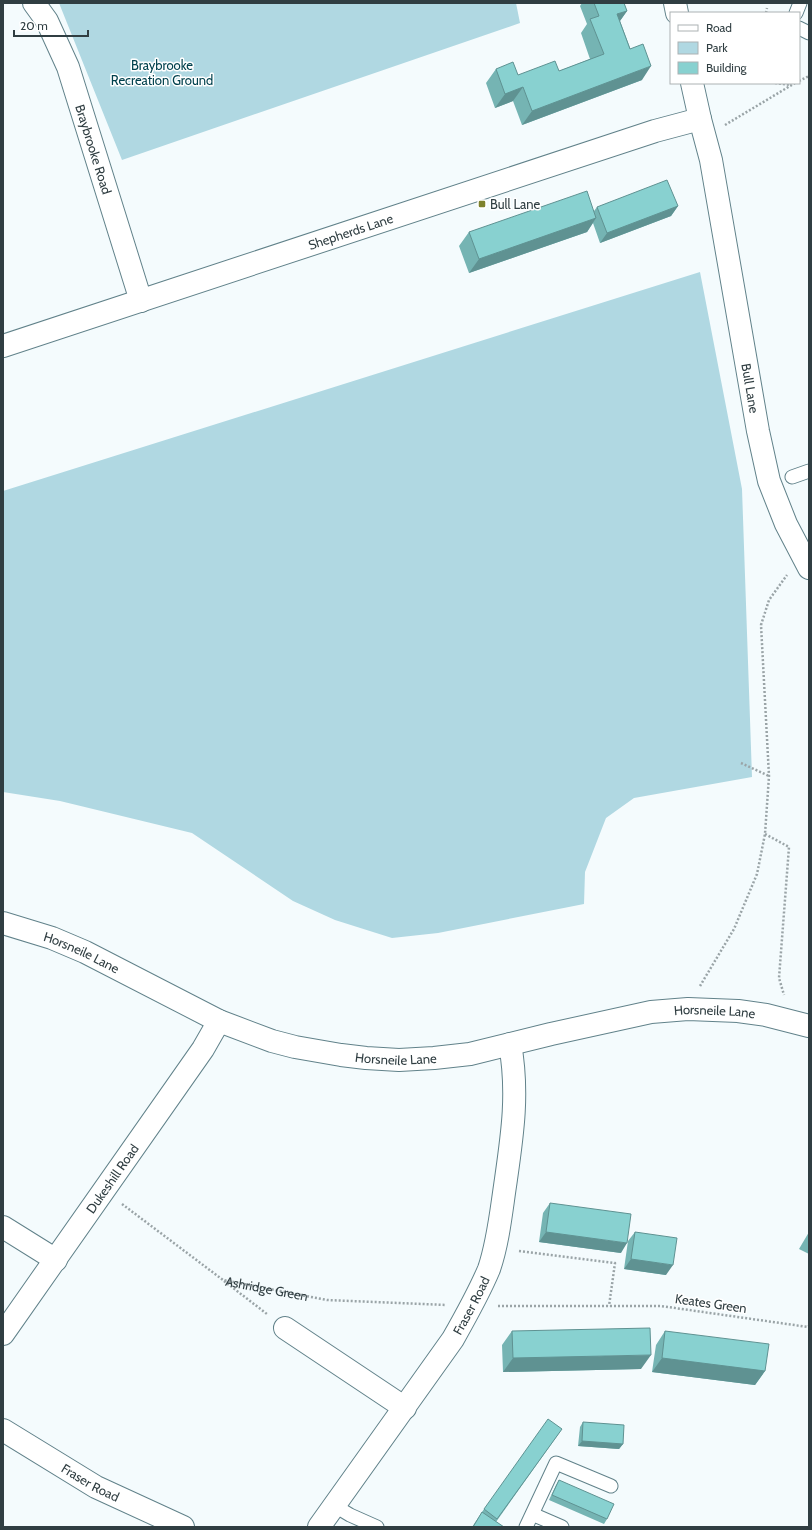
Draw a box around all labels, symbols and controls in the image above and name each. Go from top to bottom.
scale bar [14,12,88,38]
legend [670,12,800,84]
text: 20 m [20,18,48,33]
text: Road [706,20,732,35]
text: Park [706,40,728,55]
park label: Braybrooke Recreation Ground [111,57,213,88]
text: Building [706,60,748,75]
street label: Braybrooke Road [72,102,115,196]
place label: Bull Lane [490,196,541,212]
marker: Bull Lane [477,199,487,209]
street label: Shepherds Lane [306,210,395,253]
street label: Bull Lane [738,362,763,415]
street label: Horsneile Lane [42,928,123,977]
street label: Horsneile Lane [673,1001,757,1021]
street label: Horsneile Lane [354,1049,437,1068]
street label: Dukeshill Road [82,1141,142,1216]
street label: Ashridge Green [224,1273,309,1304]
street label: Fraser Road [449,1274,493,1337]
street label: Keates Green [674,1290,748,1316]
street label: Fraser Road [59,1460,122,1505]

